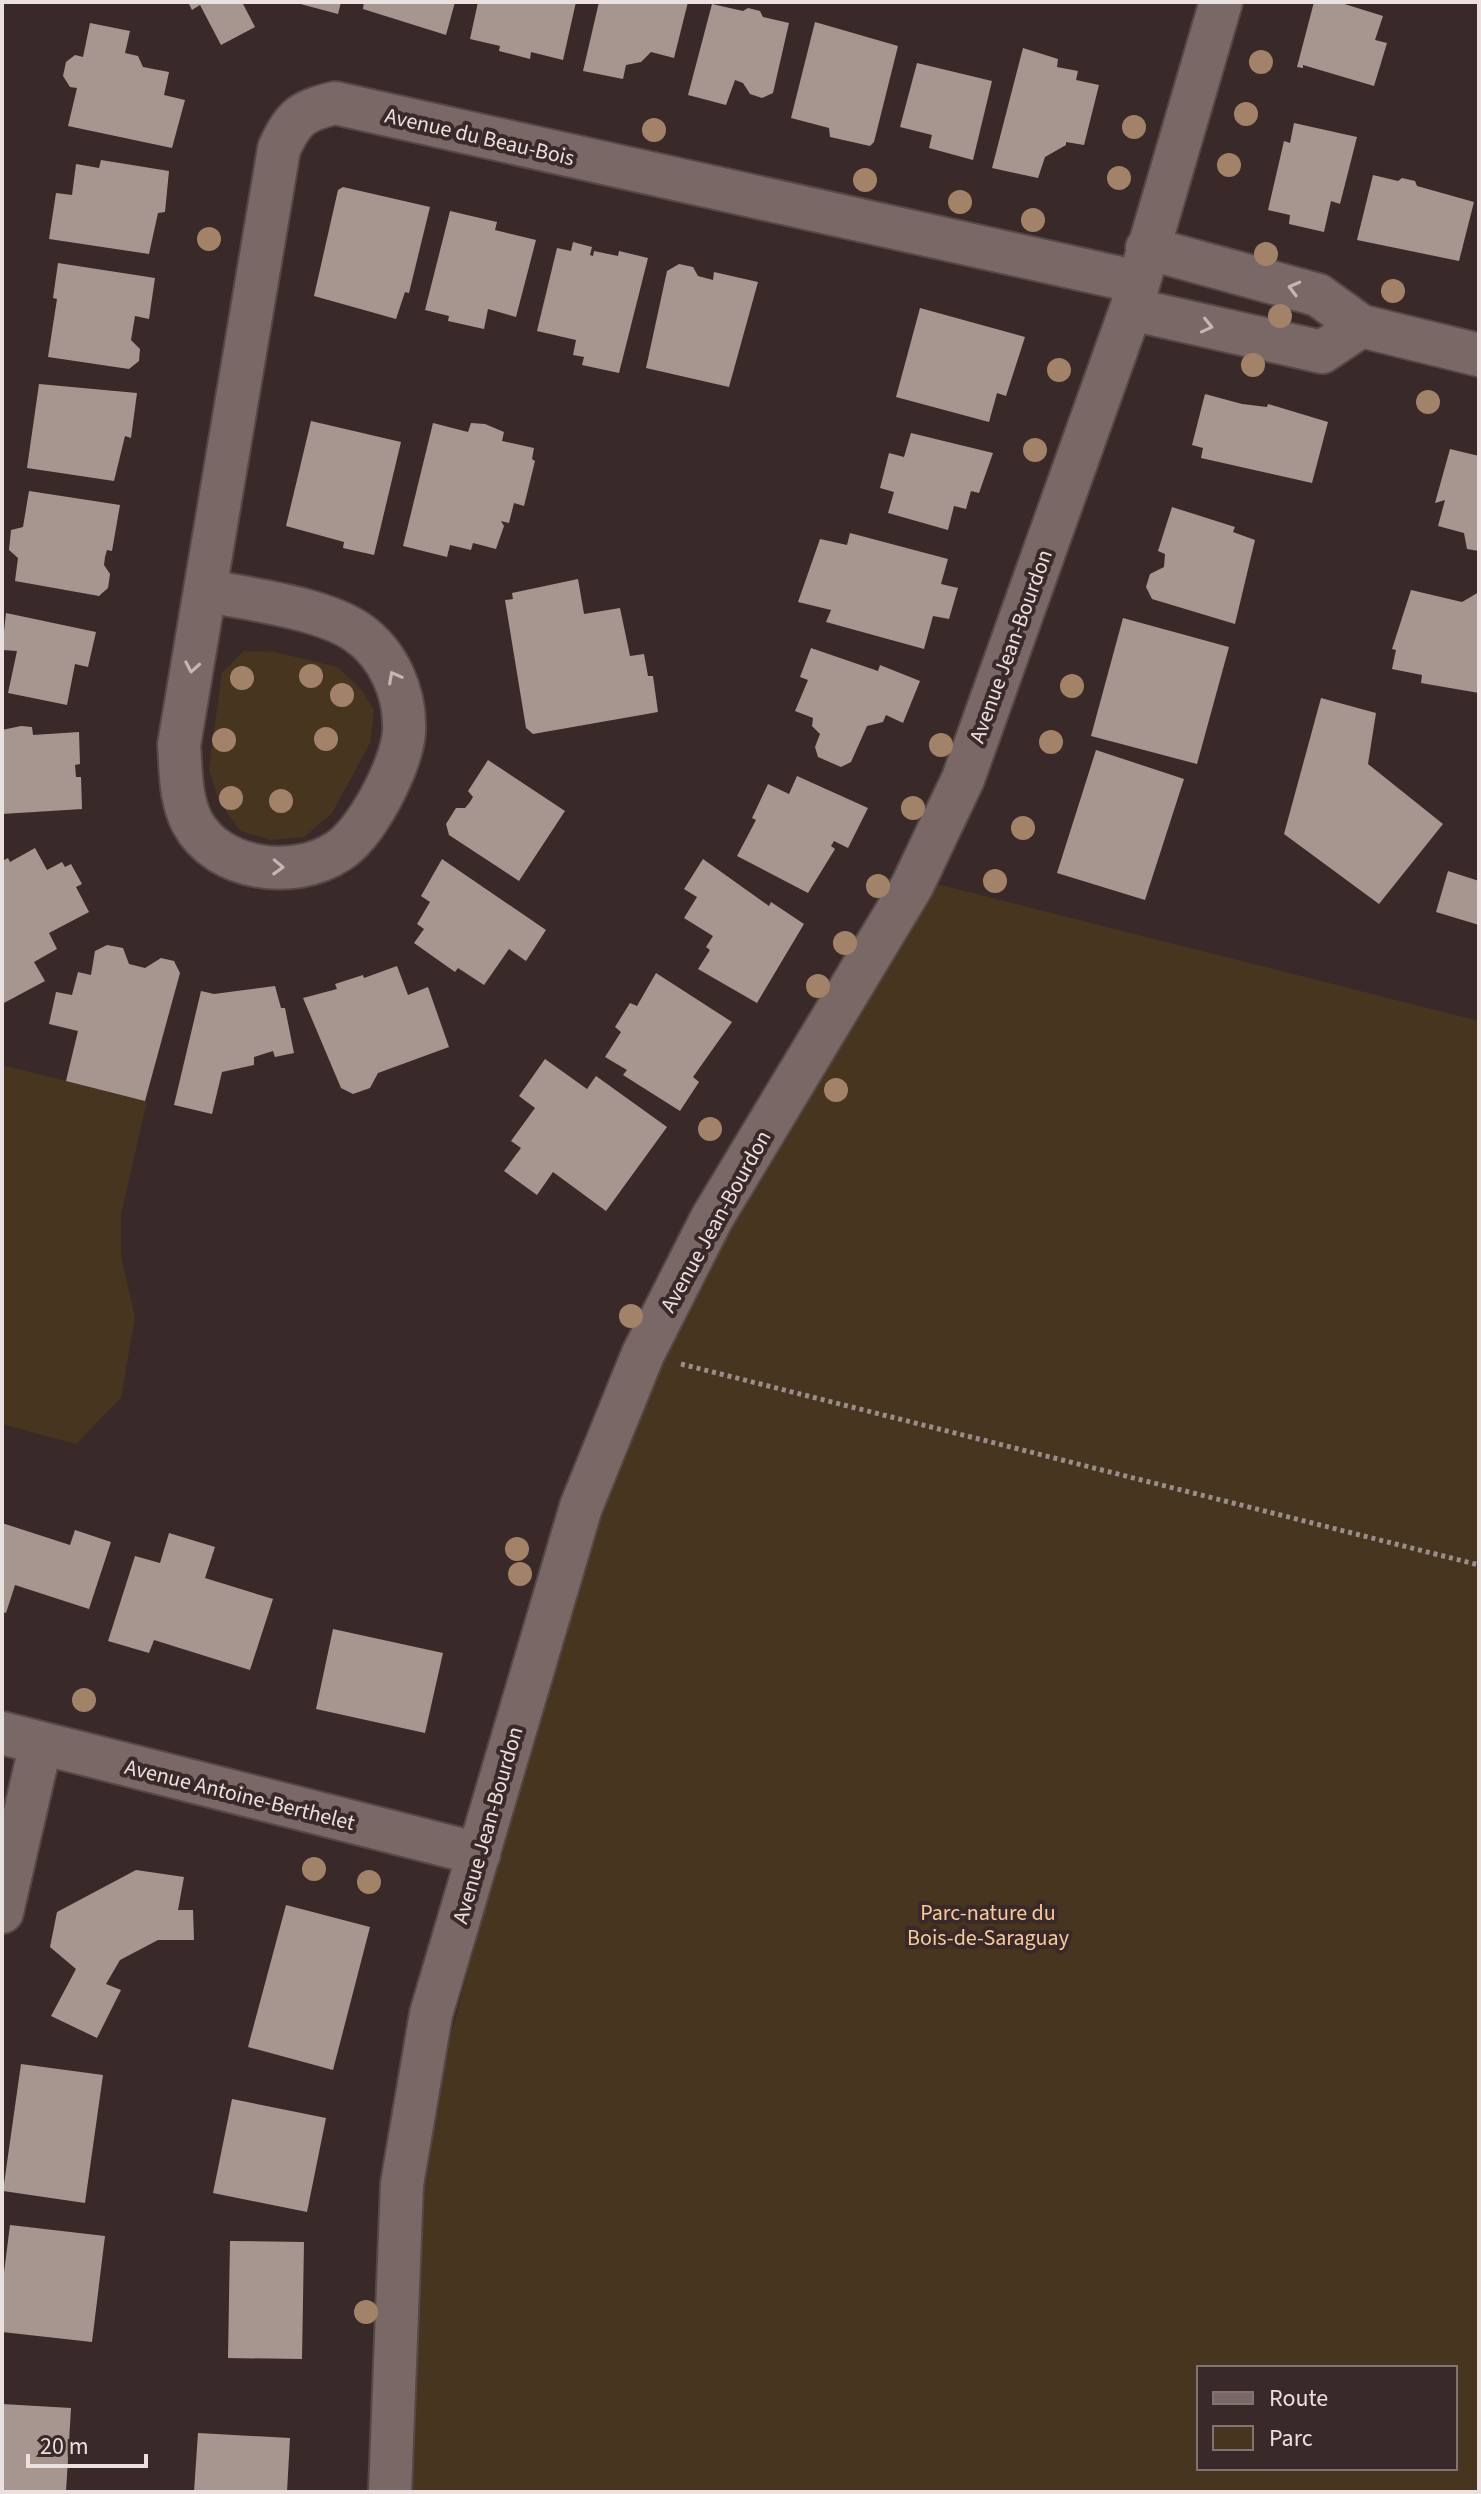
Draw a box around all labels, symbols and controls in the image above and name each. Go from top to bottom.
street label: Avenue du Beau-Bois [382,100,578,174]
one-way arrow [1288,281,1302,298]
one-way arrow [1199,317,1213,334]
street label: Avenue Jean-Bourdon [961,545,1061,748]
one-way arrow [184,660,201,674]
one-way arrow [388,671,403,686]
one-way arrow [272,859,285,876]
street label: Avenue Jean-Bourdon [652,1125,779,1318]
street label: Avenue Jean-Bourdon [445,1723,531,1928]
street label: Avenue Antoine-Berthelet [121,1751,359,1839]
park label: Parc-nature du Bois-de-Saraguay [907,1897,1070,1954]
legend [1197,2366,1457,2470]
text: Route [1269,2381,1328,2416]
scale bar [28,2418,146,2468]
text: Parc [1269,2421,1313,2456]
text: 20 m [40,2429,89,2464]

